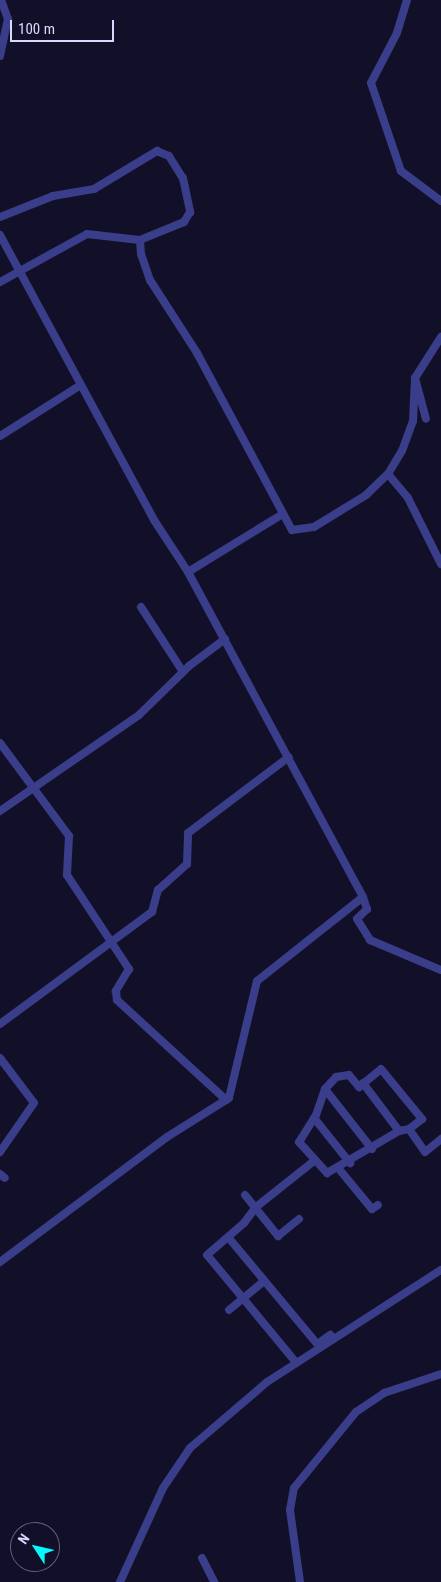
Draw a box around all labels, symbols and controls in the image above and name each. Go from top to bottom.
scale bar [12,10,116,42]
text: 100 m [18,20,55,38]
north arrow [10,1522,60,1572]
text: N [15,1531,33,1547]

